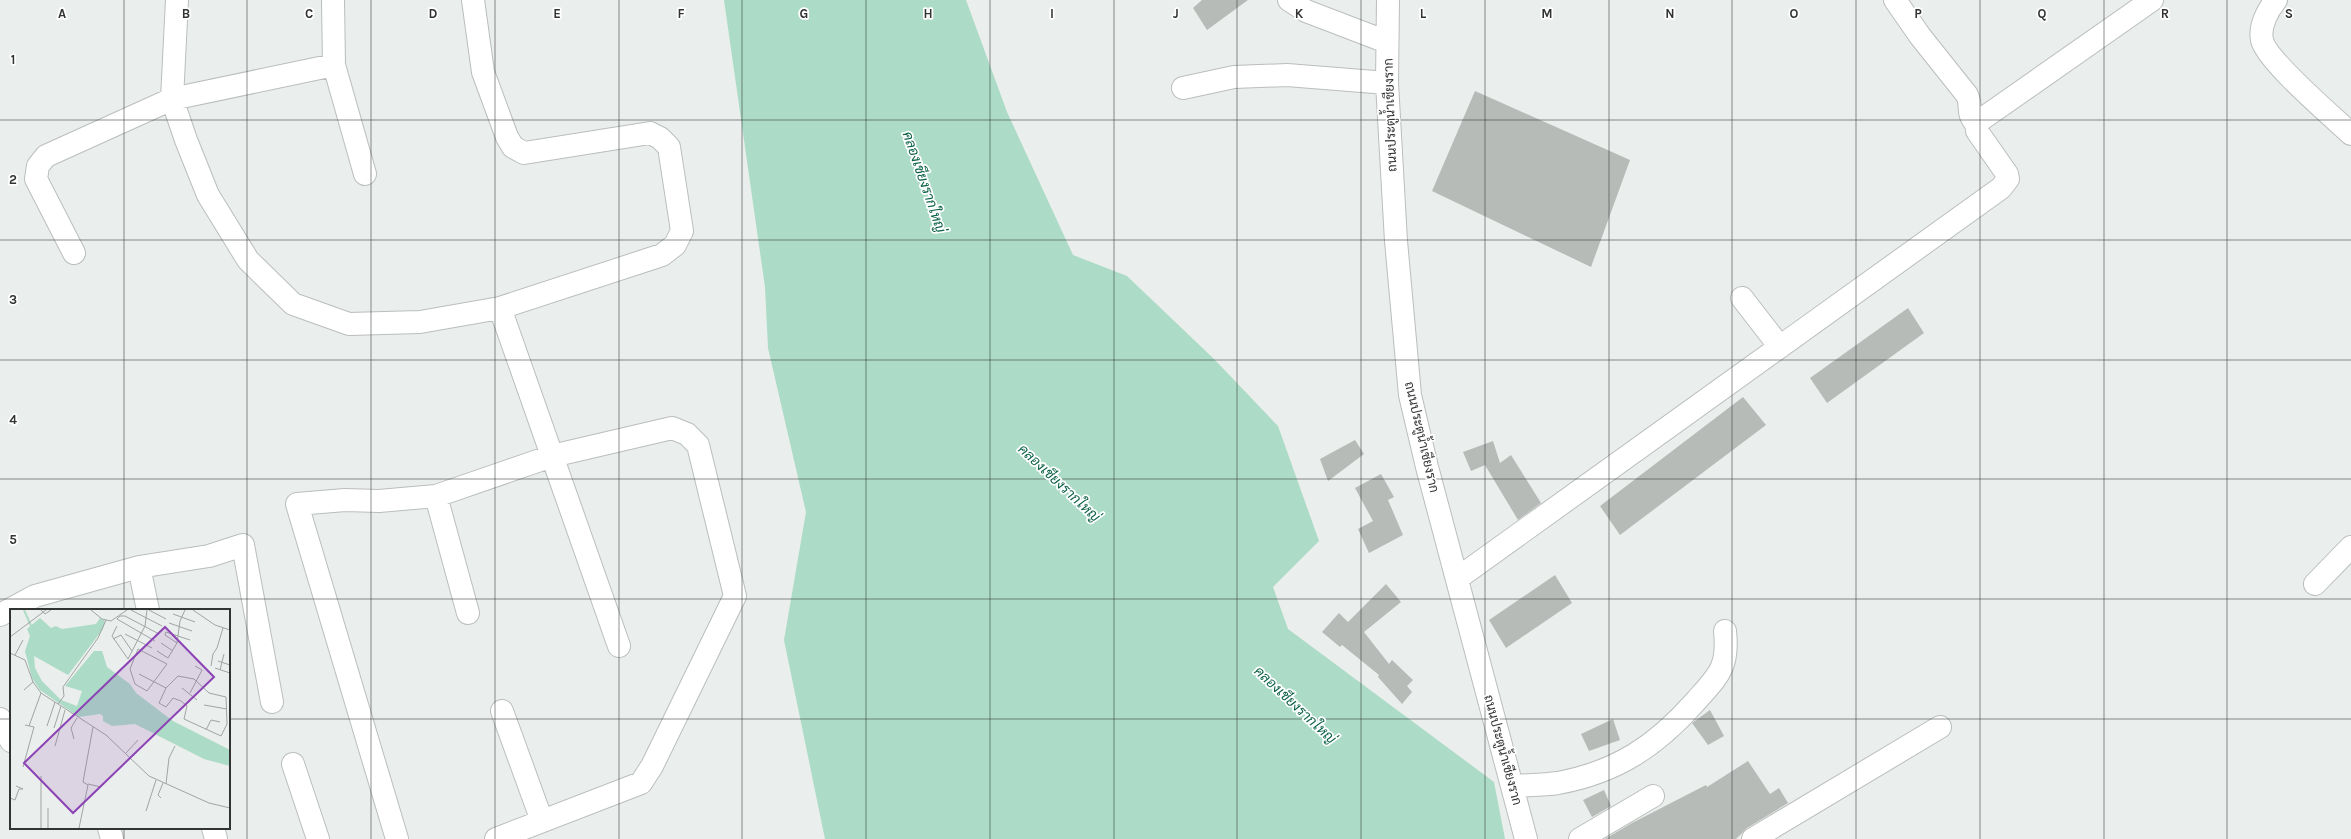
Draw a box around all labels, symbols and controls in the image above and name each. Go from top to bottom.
text: A [58,6,66,21]
text: B [182,6,190,21]
text: C [305,6,313,21]
text: D [429,6,438,21]
text: E [553,6,561,21]
text: F [677,6,685,21]
text: G [800,6,808,21]
text: H [923,6,933,21]
text: I [1050,6,1054,21]
text: J [1173,6,1179,21]
text: K [1295,6,1304,21]
text: L [1420,6,1427,21]
text: M [1541,6,1553,21]
text: N [1665,6,1675,21]
text: O [1790,6,1799,21]
text: P [1914,6,1922,21]
text: Q [2038,6,2047,21]
text: R [2161,6,2169,21]
text: S [2285,6,2293,21]
text: 1 [11,52,15,67]
street label: ถนนประตูน้ำเชียงราก [1376,58,1401,172]
water label: คลองเชียงรากใหญ่ [899,129,951,236]
text: 2 [9,172,17,187]
text: 3 [9,292,17,307]
street label: ถนนประตูน้ำเชียงราก [1400,379,1447,495]
text: 4 [9,412,17,427]
water label: คลองเชียงรากใหญ่ [1014,440,1105,526]
text: 5 [9,532,17,547]
inset map [10,609,230,829]
water label: คลองเชียงรากใหญ่ [1250,662,1341,748]
street label: ถนนประตูน้ำเชียงราก [1479,692,1530,807]

